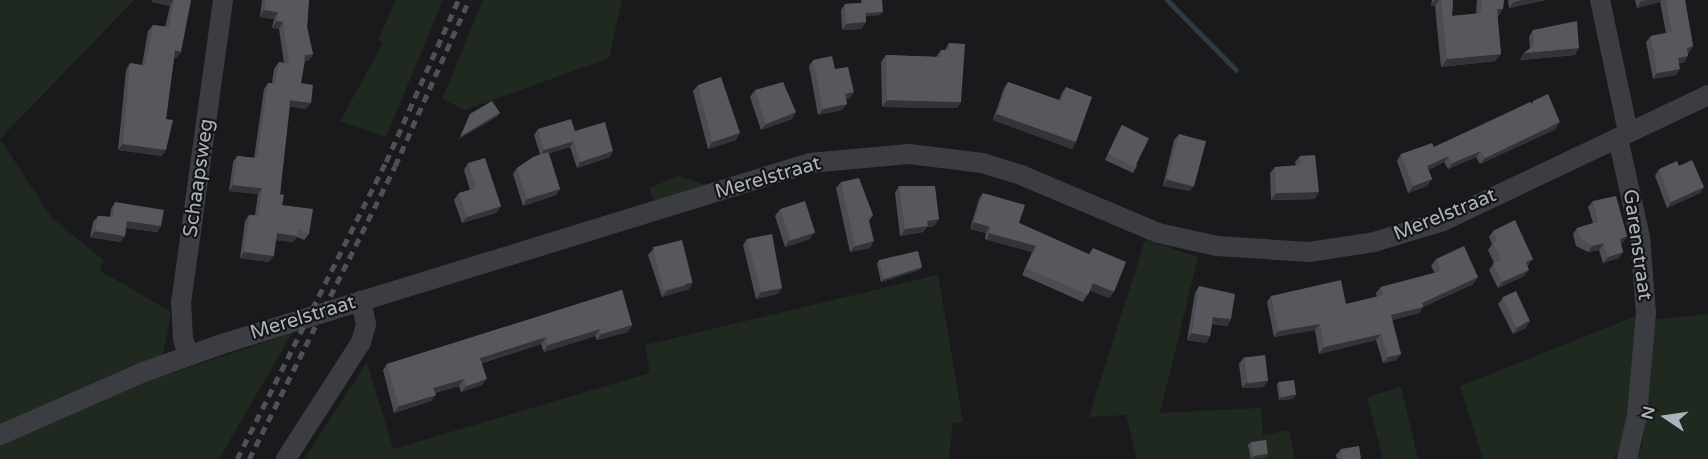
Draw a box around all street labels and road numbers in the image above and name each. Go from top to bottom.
street label: Schaapsweg [179,117,219,239]
street label: Merelstraat [712,151,824,205]
street label: Merelstraat [1390,184,1500,246]
street label: Garenstraat [1617,188,1657,302]
street label: Merelstraat [248,291,358,345]

